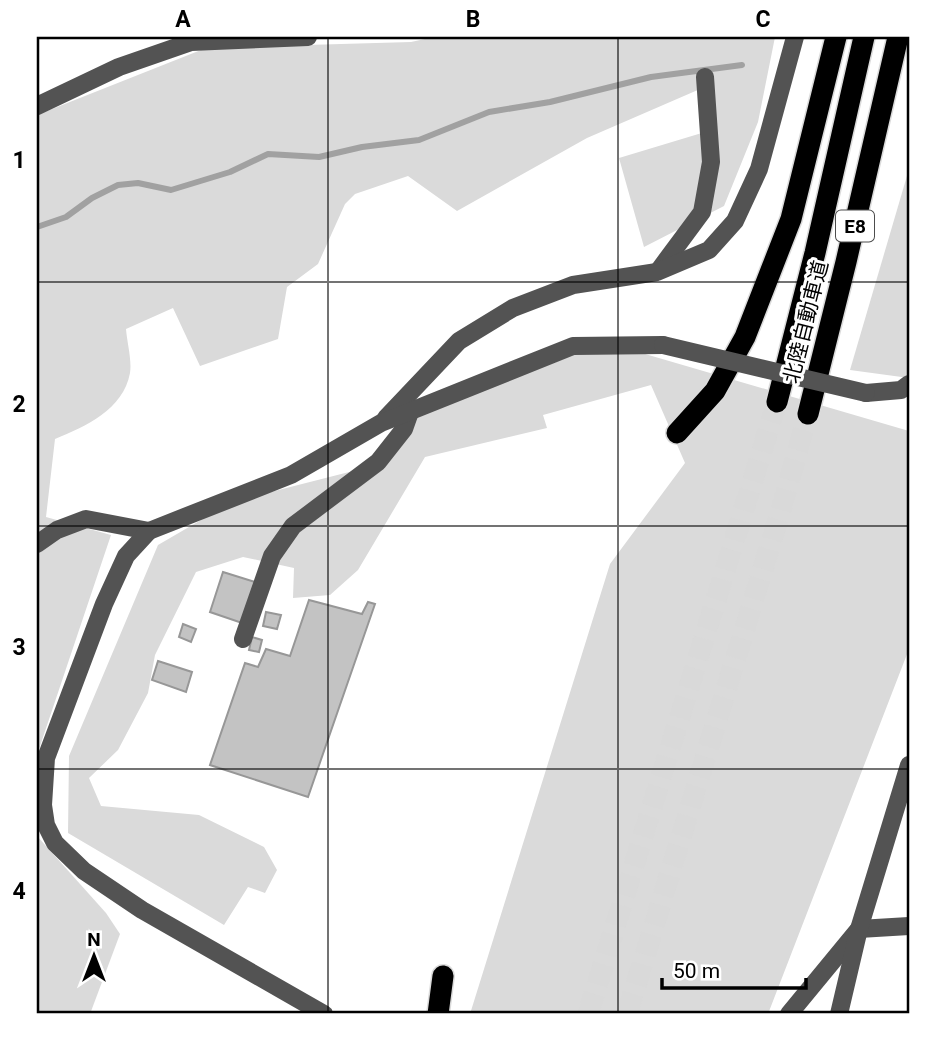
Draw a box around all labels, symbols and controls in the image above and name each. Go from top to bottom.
text: A [175,6,191,33]
text: B [466,6,480,33]
text: C [755,6,771,33]
text: 1 [12,147,26,174]
road number: E8 [836,210,874,242]
street label: 北陸自動車道 [779,258,833,386]
text: 2 [12,391,26,418]
text: 3 [12,634,26,661]
text: 4 [12,878,26,905]
north arrow [60,922,130,992]
text: N [87,928,101,951]
scale bar [662,946,806,990]
text: 50 m [673,959,720,983]

